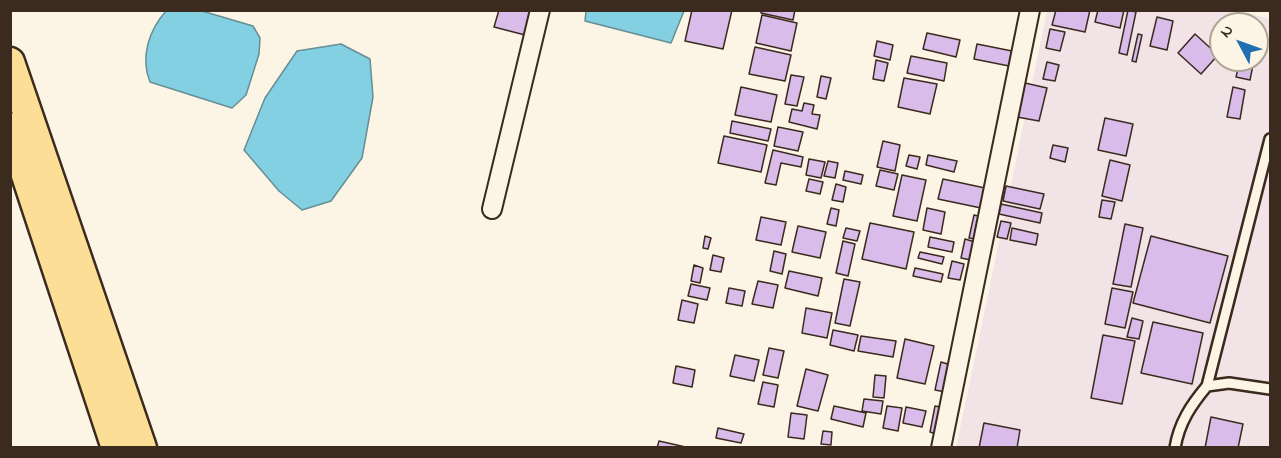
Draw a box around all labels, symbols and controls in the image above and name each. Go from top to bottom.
north arrow [1209,12,1269,72]
text: N [1214,20,1240,43]

